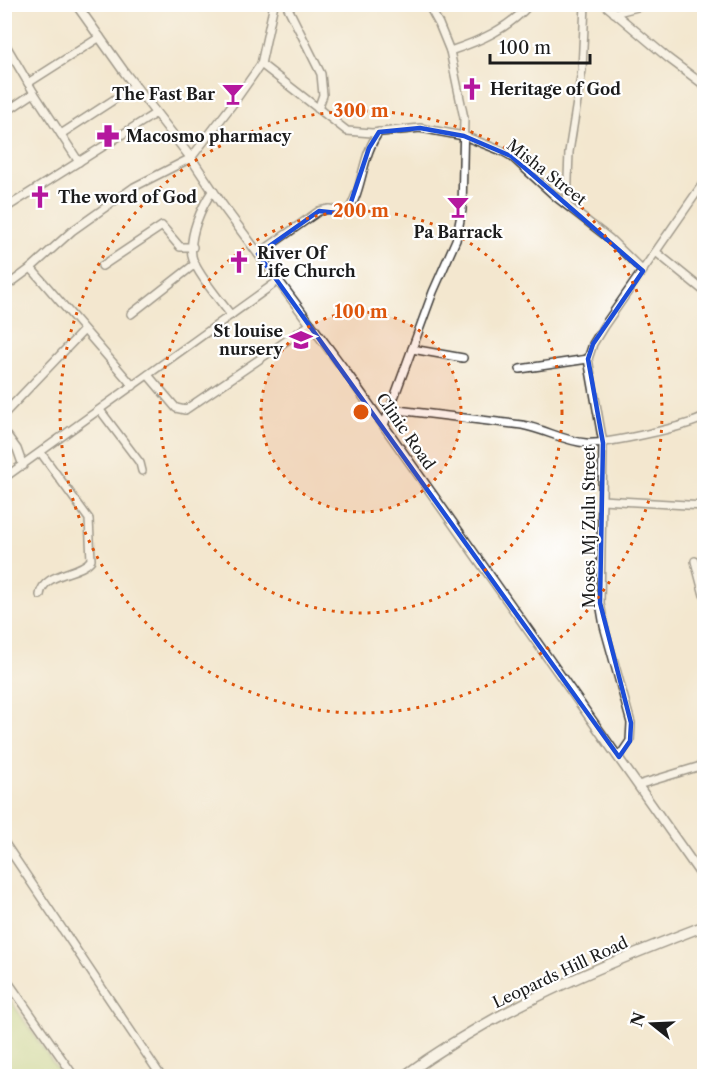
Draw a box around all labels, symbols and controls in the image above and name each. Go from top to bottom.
scale bar [490,27,590,65]
text: 100 m [499,37,551,59]
church icon: Heritage of God [459,76,485,102]
place label: Heritage of God [490,79,621,99]
bar icon: The Fast Bar [220,81,246,107]
place label: The Fast Bar [112,84,215,104]
text: 300 m [333,100,389,122]
pharmacy icon: Macosmo pharmacy [95,123,121,149]
place label: Macosmo pharmacy [126,126,292,146]
street label: Misha Street [503,135,591,210]
church icon: The word of God [27,184,53,210]
place label: The word of God [58,187,197,207]
bar icon: Pa Barrack [445,194,471,220]
text: 200 m [333,200,389,222]
place label: Pa Barrack [414,222,503,242]
place label: River Of Life Church [257,243,356,281]
church icon: River Of Life Church [226,249,252,275]
text: 100 m [334,301,388,323]
place label: St louise nursery [213,321,284,359]
school or university icon: St louise nursery [288,327,314,353]
street label: Clinic Road [372,389,440,473]
centre of rings [351,402,371,422]
street label: Moses Mj Zulu Street [579,445,599,608]
street label: Leopards Hill Road [489,932,631,1012]
north arrow [622,994,682,1054]
text: N [626,1010,649,1029]

